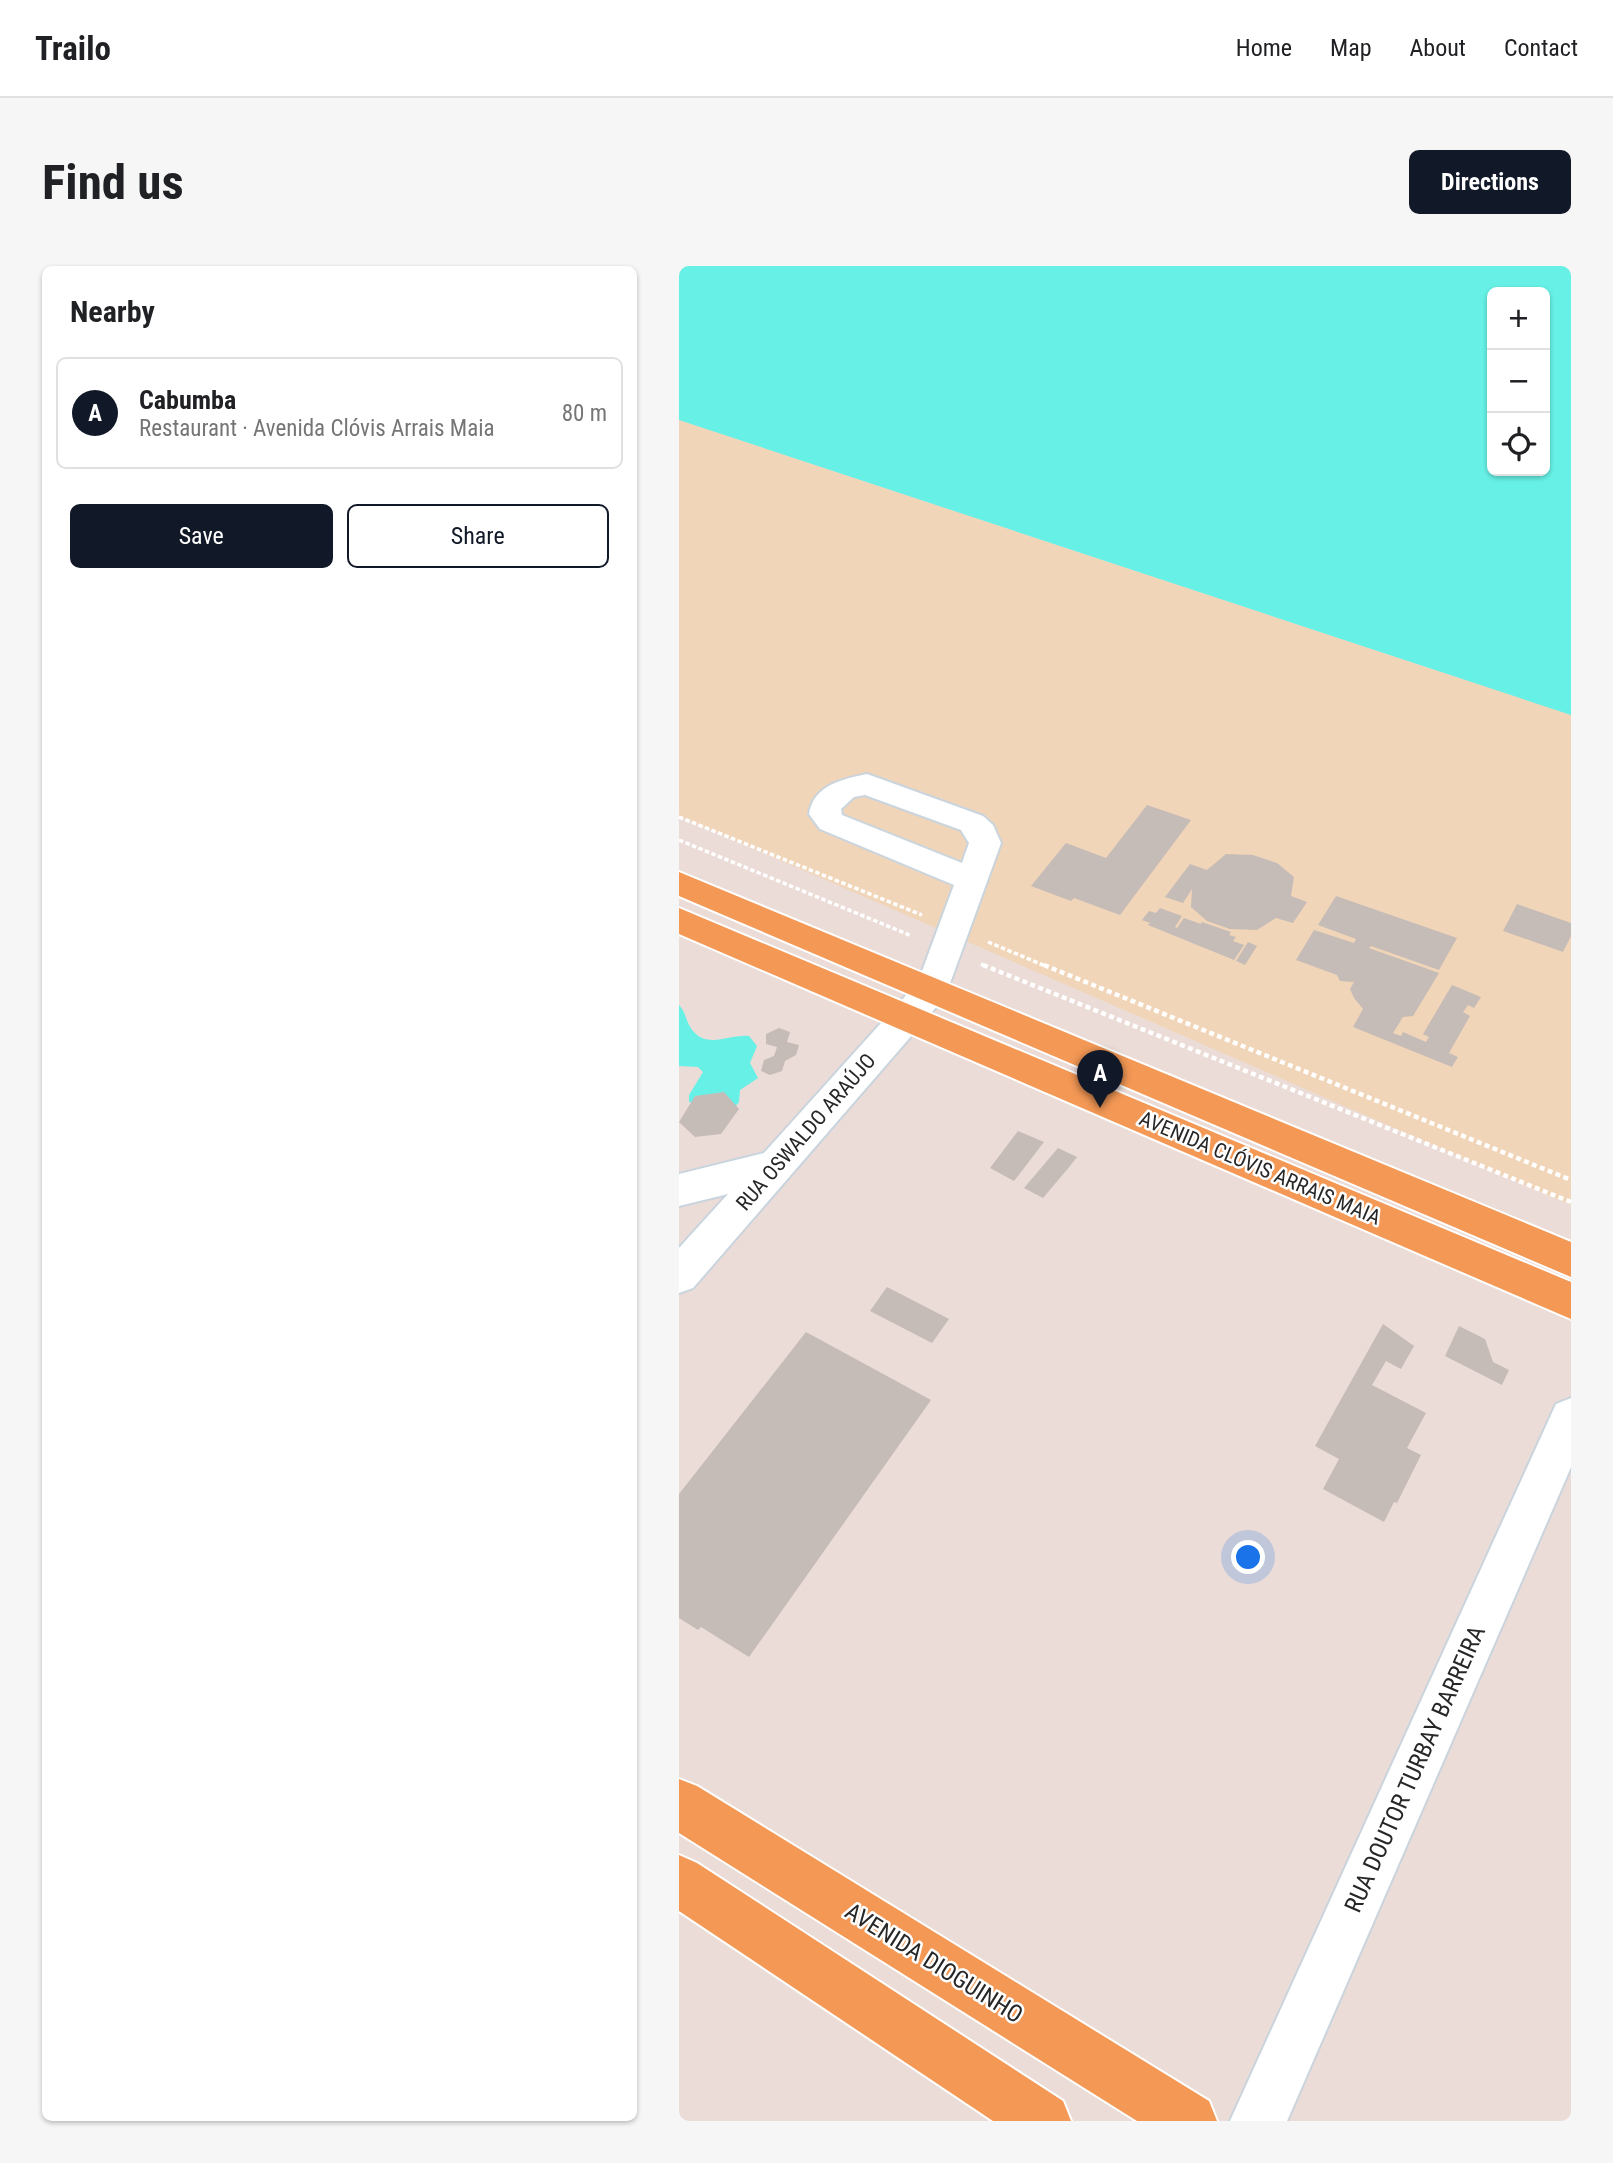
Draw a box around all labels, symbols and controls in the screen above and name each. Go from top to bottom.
text: Trailo [35,29,111,68]
text: Home [1236,34,1292,62]
text: Map [1330,34,1372,62]
text: About [1410,34,1466,62]
text: Contact [1504,34,1578,62]
button: Directions [1409,150,1571,214]
text: Find us [42,154,184,211]
map controls [1487,287,1550,476]
button: + [1487,287,1550,350]
text: Nearby [70,294,155,329]
button: − [1487,350,1550,413]
text: Cabumba [139,385,236,415]
text: A [88,400,102,427]
text: 80 m [562,400,607,427]
button: locate [1487,413,1550,476]
text: Restaurant · Avenida Clóvis Arrais Maia [139,415,495,442]
button: Save [70,504,333,568]
button: Share [347,504,609,568]
street label: RUA OSWALDO ARAÚJO [731,1049,881,1215]
pin: A [1077,1050,1123,1108]
street label: AVENIDA CLÓVIS ARRAIS MAIA [1136,1106,1384,1230]
your location [1231,1540,1265,1574]
street label: RUA DOUTOR TURBAY BARREIRA [1339,1621,1491,1917]
street label: AVENIDA DIOGUINHO [840,1897,1028,2029]

